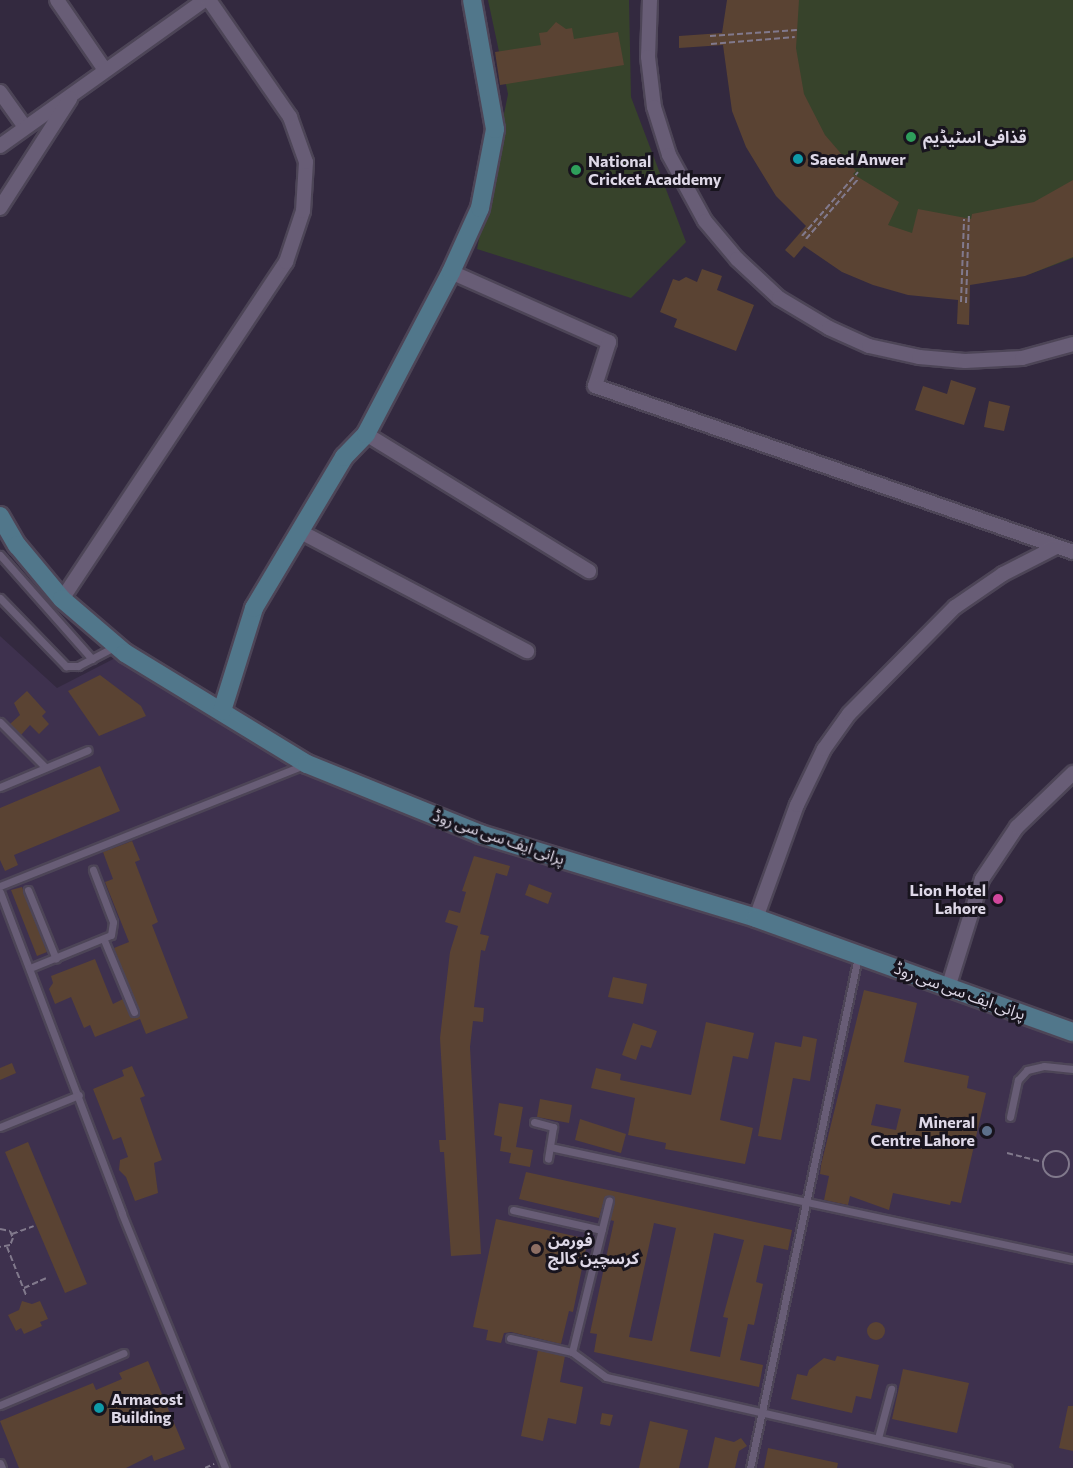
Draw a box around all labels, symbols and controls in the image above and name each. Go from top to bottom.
place label: قذافی اسٹیڈیم [923,127,1027,147]
marker: قذافی اسٹیڈیم [904,130,918,144]
place label: Saeed Anwer [810,149,906,169]
place label: National Cricket Acaddemy [588,151,722,189]
marker: Saeed Anwer [791,152,805,166]
marker: National Cricket Acaddemy [569,163,583,177]
street label: پرانی ایف سی سی روڈ [430,805,568,869]
place label: Lion Hotel Lahore [909,880,986,918]
marker: Lion Hotel Lahore [991,892,1005,906]
street label: پرانی ایف سی سی روڈ [892,958,1028,1024]
place label: Mineral Centre Lahore [870,1112,975,1150]
marker: Mineral Centre Lahore [980,1124,994,1138]
place label: فورمن کرسچین کالج [548,1230,639,1268]
marker: فورمن کرسچین کالج [529,1242,543,1256]
place label: Armacost Building [111,1389,183,1427]
marker: Armacost Building [92,1401,106,1415]

